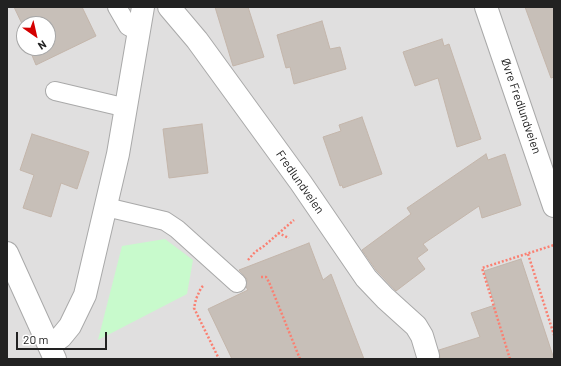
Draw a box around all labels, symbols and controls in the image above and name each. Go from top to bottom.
north arrow [16,16,56,56]
text: N [36,38,49,53]
street label: Øvre Fredlundveien [498,56,544,156]
street label: Fredlundveien [273,148,327,216]
scale bar [18,324,109,350]
text: 20 m [23,332,49,346]

